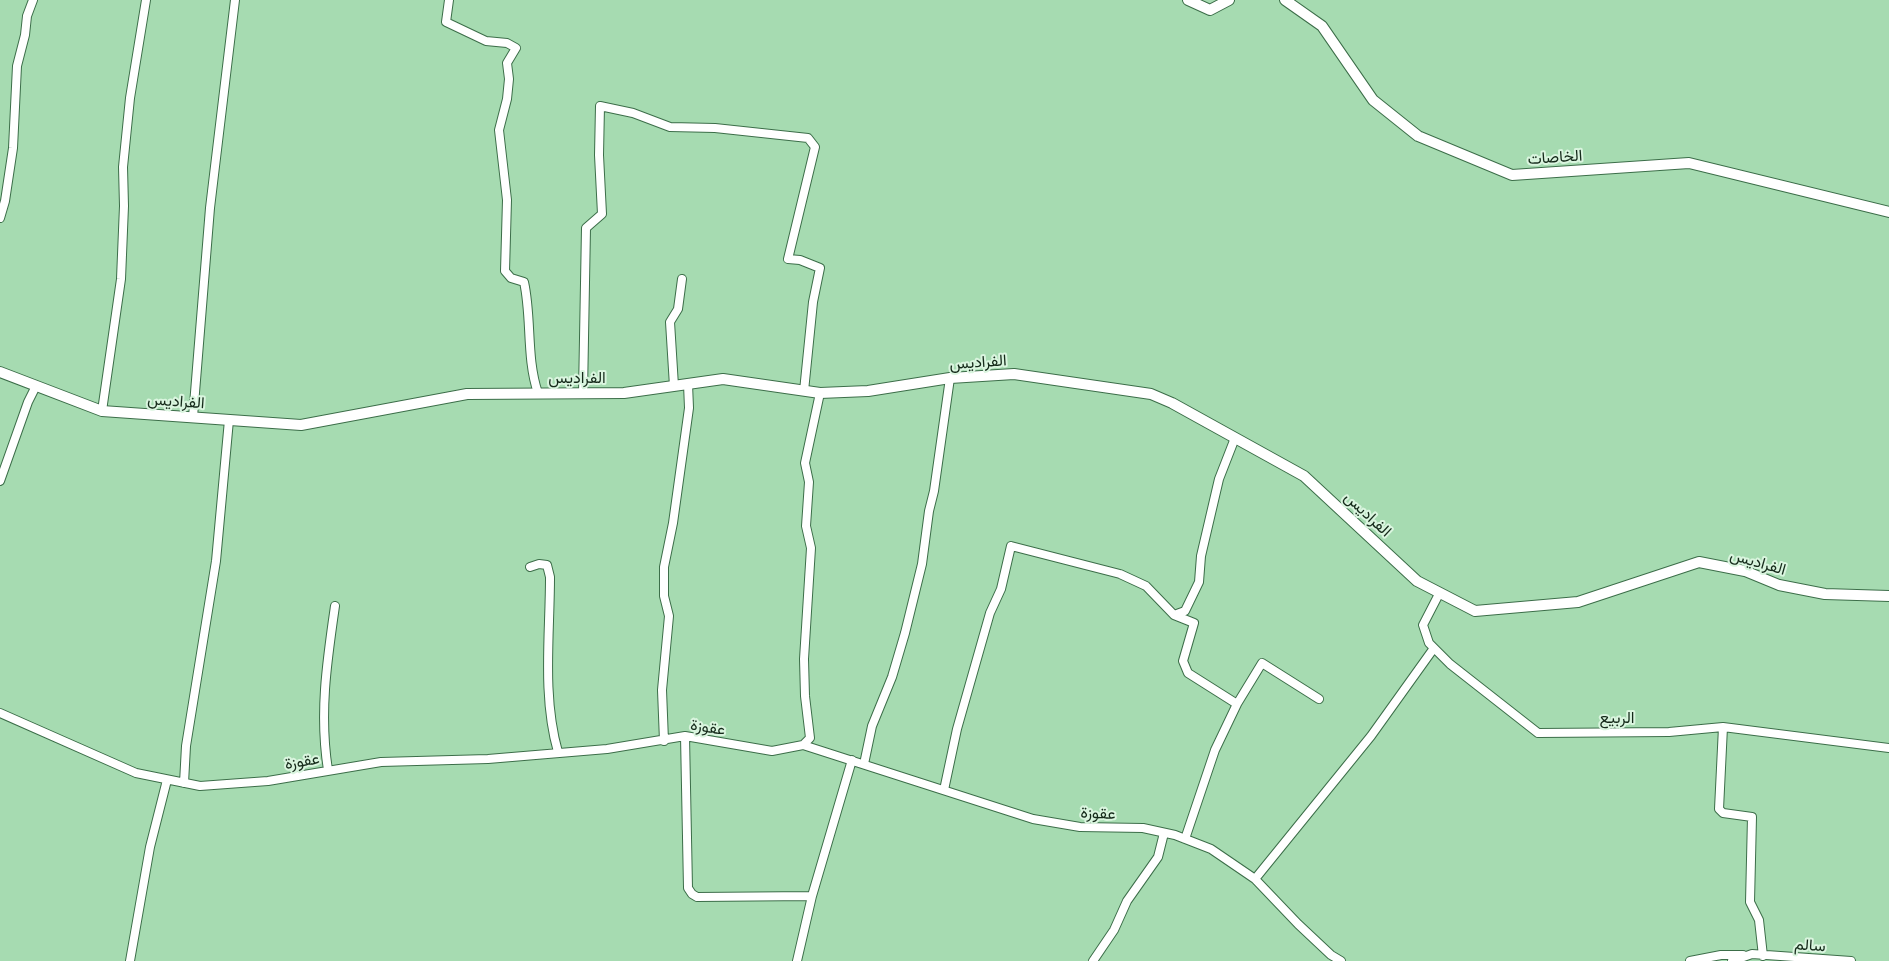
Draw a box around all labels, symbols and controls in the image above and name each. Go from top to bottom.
street label: الخاصات [1527,146,1583,168]
street label: الفراديس [949,350,1007,374]
street label: الفراديس [548,368,606,388]
street label: الفراديس [147,389,205,413]
street label: الفراديس [1340,487,1396,541]
street label: الفراديس [1728,545,1788,579]
street label: الربيع [1599,708,1635,728]
street label: عقوزة [689,715,727,739]
street label: عقوزة [283,748,321,774]
street label: عقوزة [1080,802,1116,824]
street label: سالم [1794,934,1826,956]

